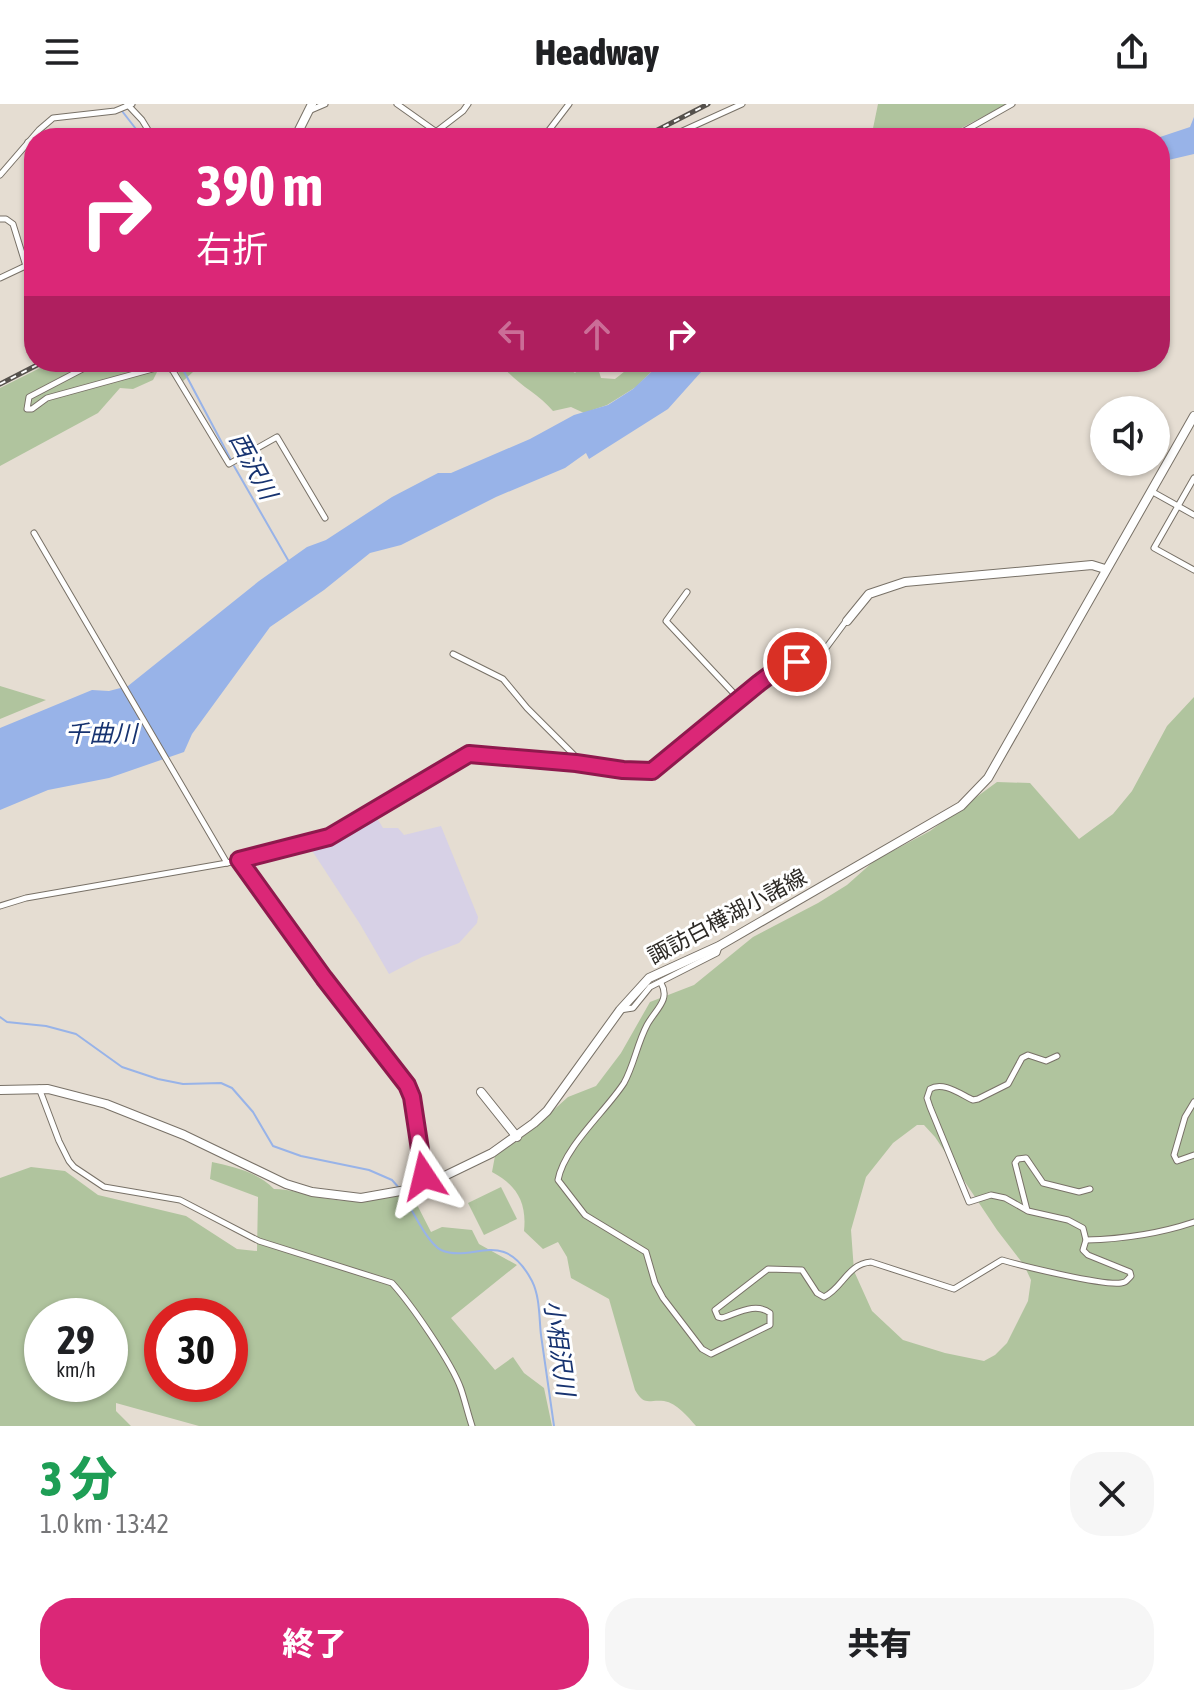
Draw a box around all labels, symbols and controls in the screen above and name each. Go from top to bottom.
icon: menu [40,30,84,74]
icon: share [1110,30,1154,74]
text: Headway [535,31,659,73]
text: 390 m [196,154,323,218]
icon: right [64,160,168,264]
text: 右折 [196,228,268,270]
icon: left [491,312,535,356]
icon: ahead [575,312,619,356]
icon: right [659,312,703,356]
map controls [1090,396,1170,476]
button: sound [1090,396,1170,476]
water label: 西沢川 [225,428,284,507]
pin [763,628,831,696]
icon: arrive [775,640,819,684]
water label: 千曲川 [65,720,140,747]
street label: 諏訪白樺湖小諸線 [643,863,811,969]
position arrow [382,1134,466,1218]
speed limit sign: 30 [144,1298,248,1402]
water label: 小相沢川 [539,1299,580,1400]
text: 29 [57,1317,95,1362]
text: km/h [56,1358,96,1381]
text: 3 分 [40,1451,117,1506]
button: close [1070,1452,1154,1536]
text: 1.0 km · 13:42 [40,1509,169,1539]
button: 終了 [40,1598,589,1690]
button: 共有 [605,1598,1154,1690]

